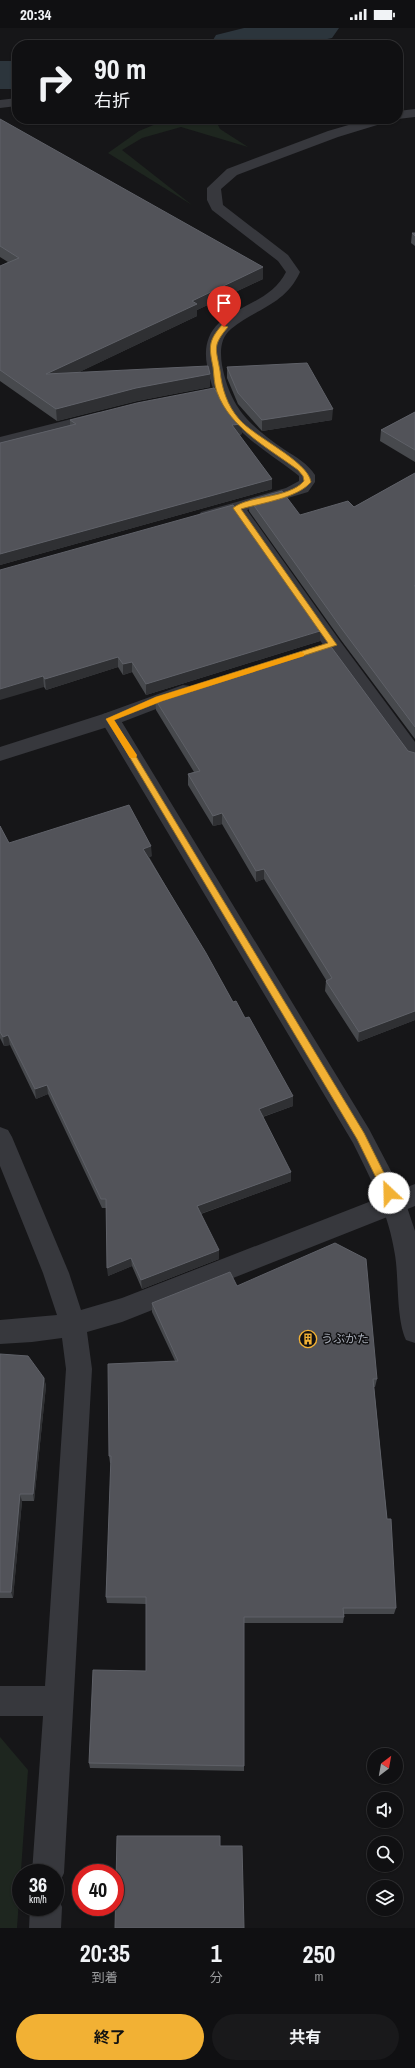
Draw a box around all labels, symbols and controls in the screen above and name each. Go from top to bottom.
text: 20:34 [20,4,51,25]
text: 90 m [94,50,146,88]
icon: right [28,56,80,108]
text: 右折 [94,88,130,113]
pin [207,286,241,327]
icon: arrive [213,292,235,314]
position arrow [368,1172,410,1214]
building icon: うぶかた [298,1329,318,1349]
place label: うぶかた [321,1331,369,1347]
north arrow [367,1748,403,1784]
map controls [367,1748,403,1916]
button: sound [367,1792,403,1828]
button: search [367,1836,403,1872]
speed limit sign: 40 [72,1864,124,1916]
text: 36 [29,1871,47,1898]
button: layers [367,1880,403,1916]
text: km/h [29,1893,47,1906]
text: 20:35 [80,1937,130,1969]
text: 1 [211,1937,222,1969]
text: 250 [302,1938,335,1970]
text: m [314,1968,323,1985]
text: 到着 [92,1969,118,1986]
text: 分 [210,1969,223,1986]
button: 終了 [16,2014,204,2060]
button: 共有 [212,2014,399,2060]

